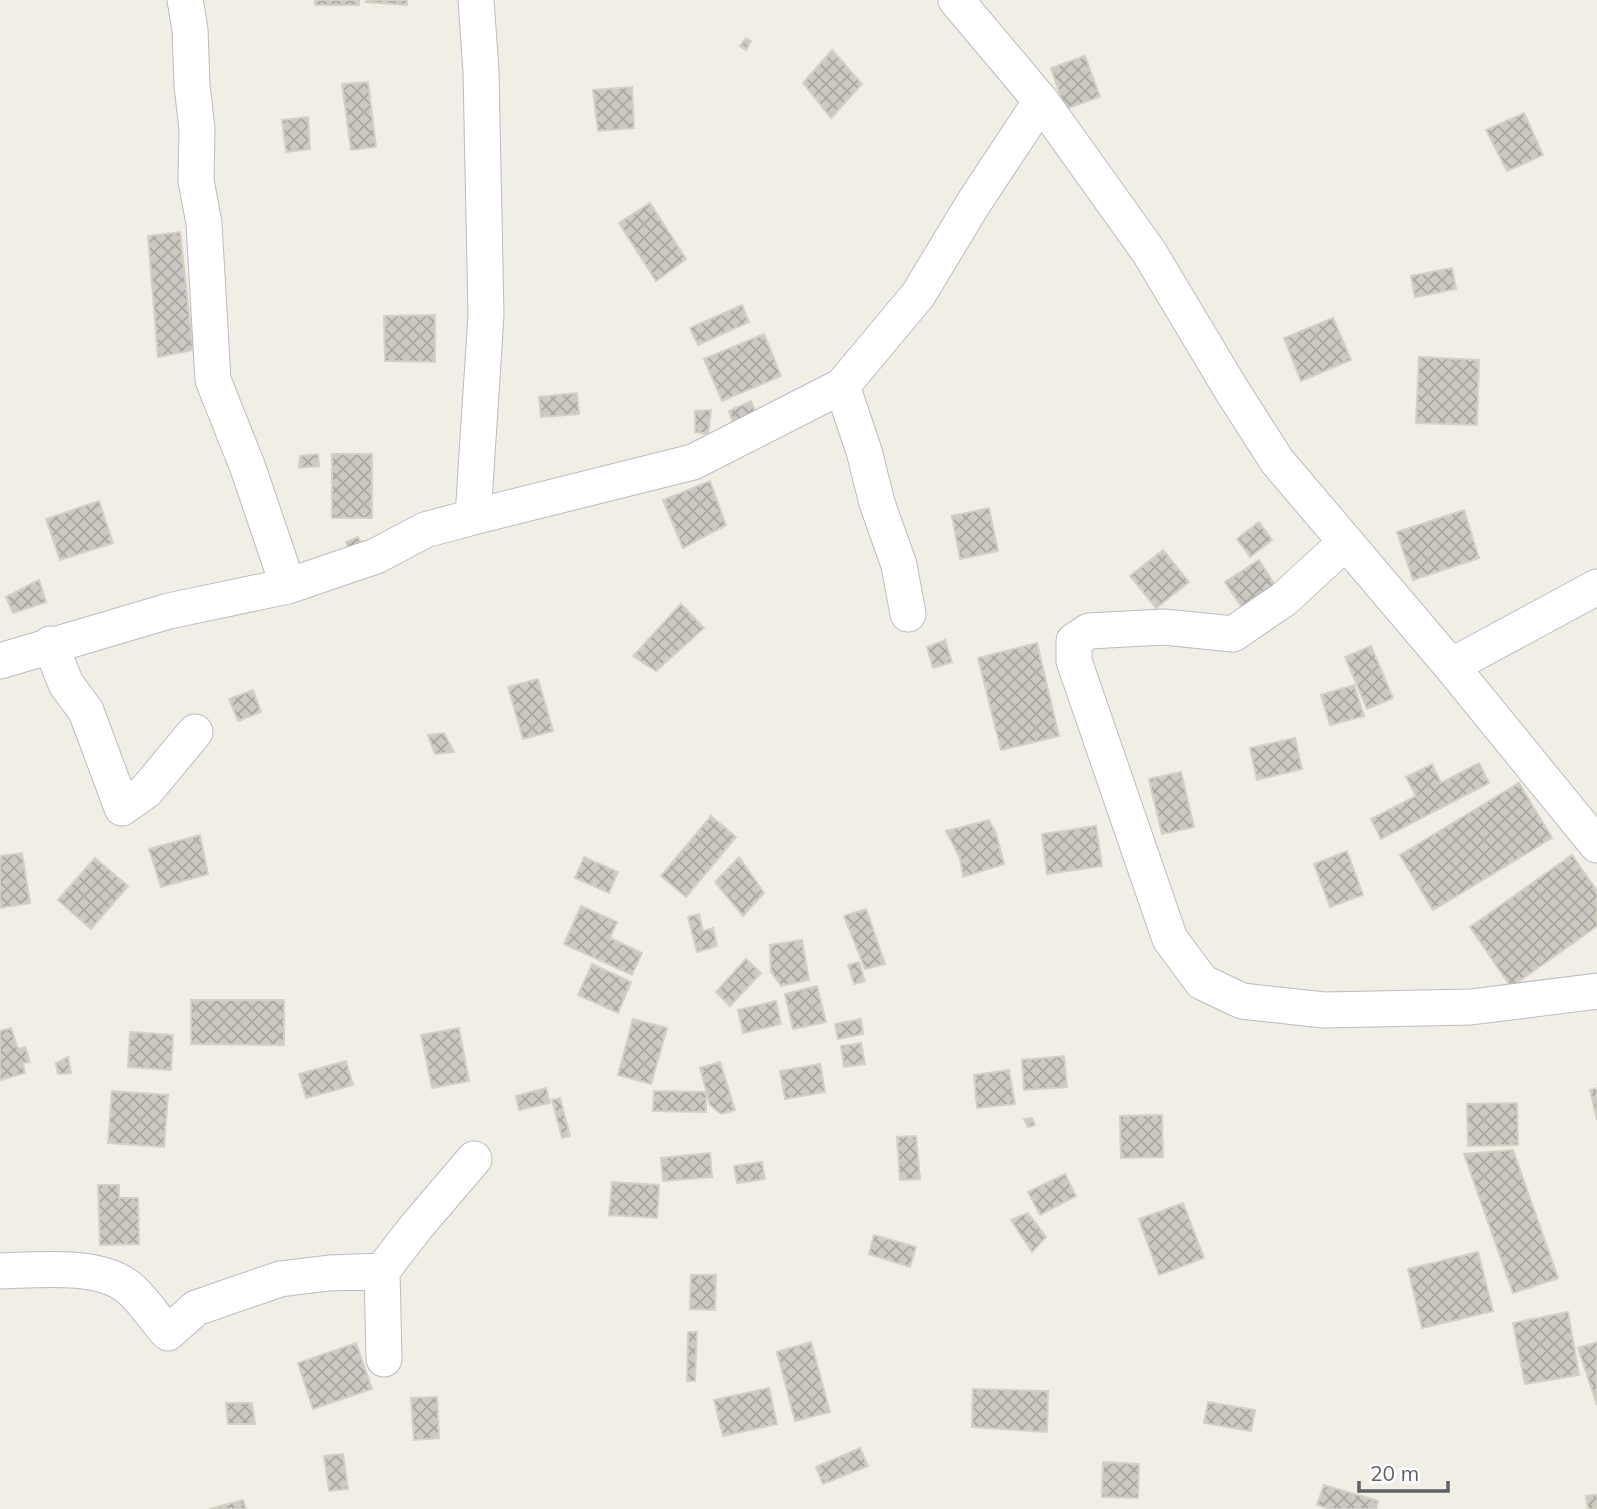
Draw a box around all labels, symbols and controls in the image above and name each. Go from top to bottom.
scale bar [1359,1450,1448,1494]
text: 20 m [1370,1460,1419,1486]

